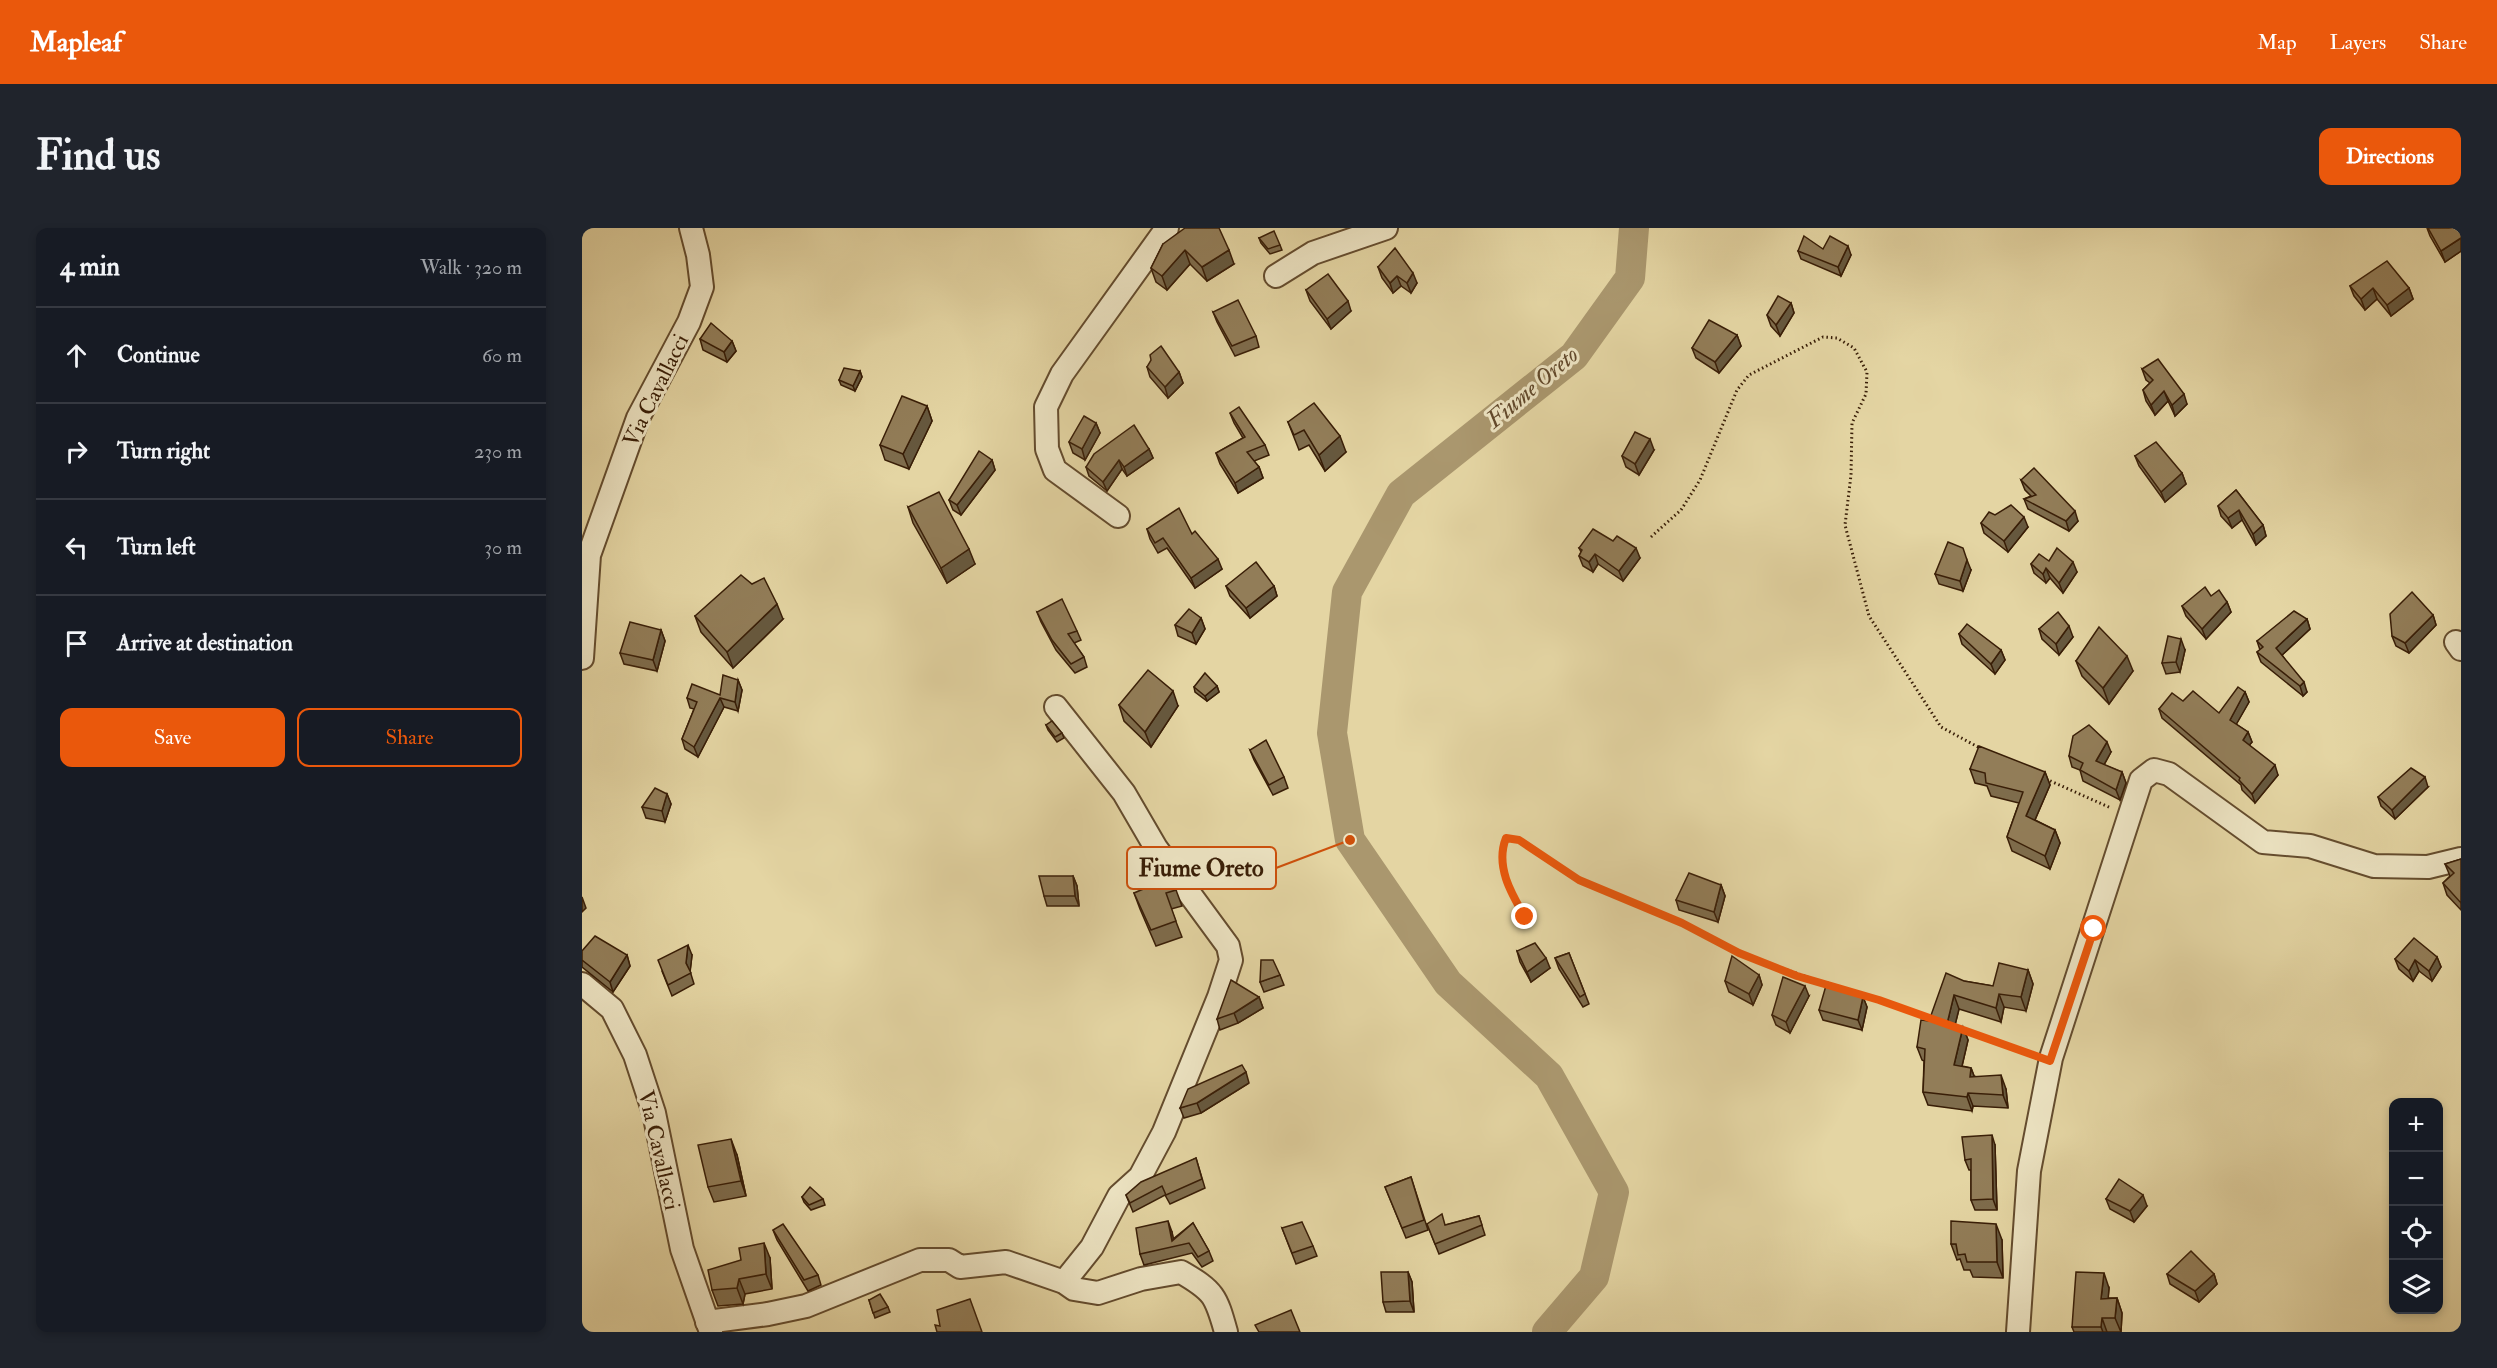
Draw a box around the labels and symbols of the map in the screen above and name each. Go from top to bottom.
street label: Via Cavallacci [617,329,695,451]
water label: Fiume Oreto [1479,340,1585,436]
callout: Fiume Oreto [1127,847,1276,889]
text: Fiume Oreto [1139,853,1264,884]
route end [1511,903,1537,929]
route start [2080,915,2106,941]
street label: Via Cavallacci [632,1088,686,1213]

